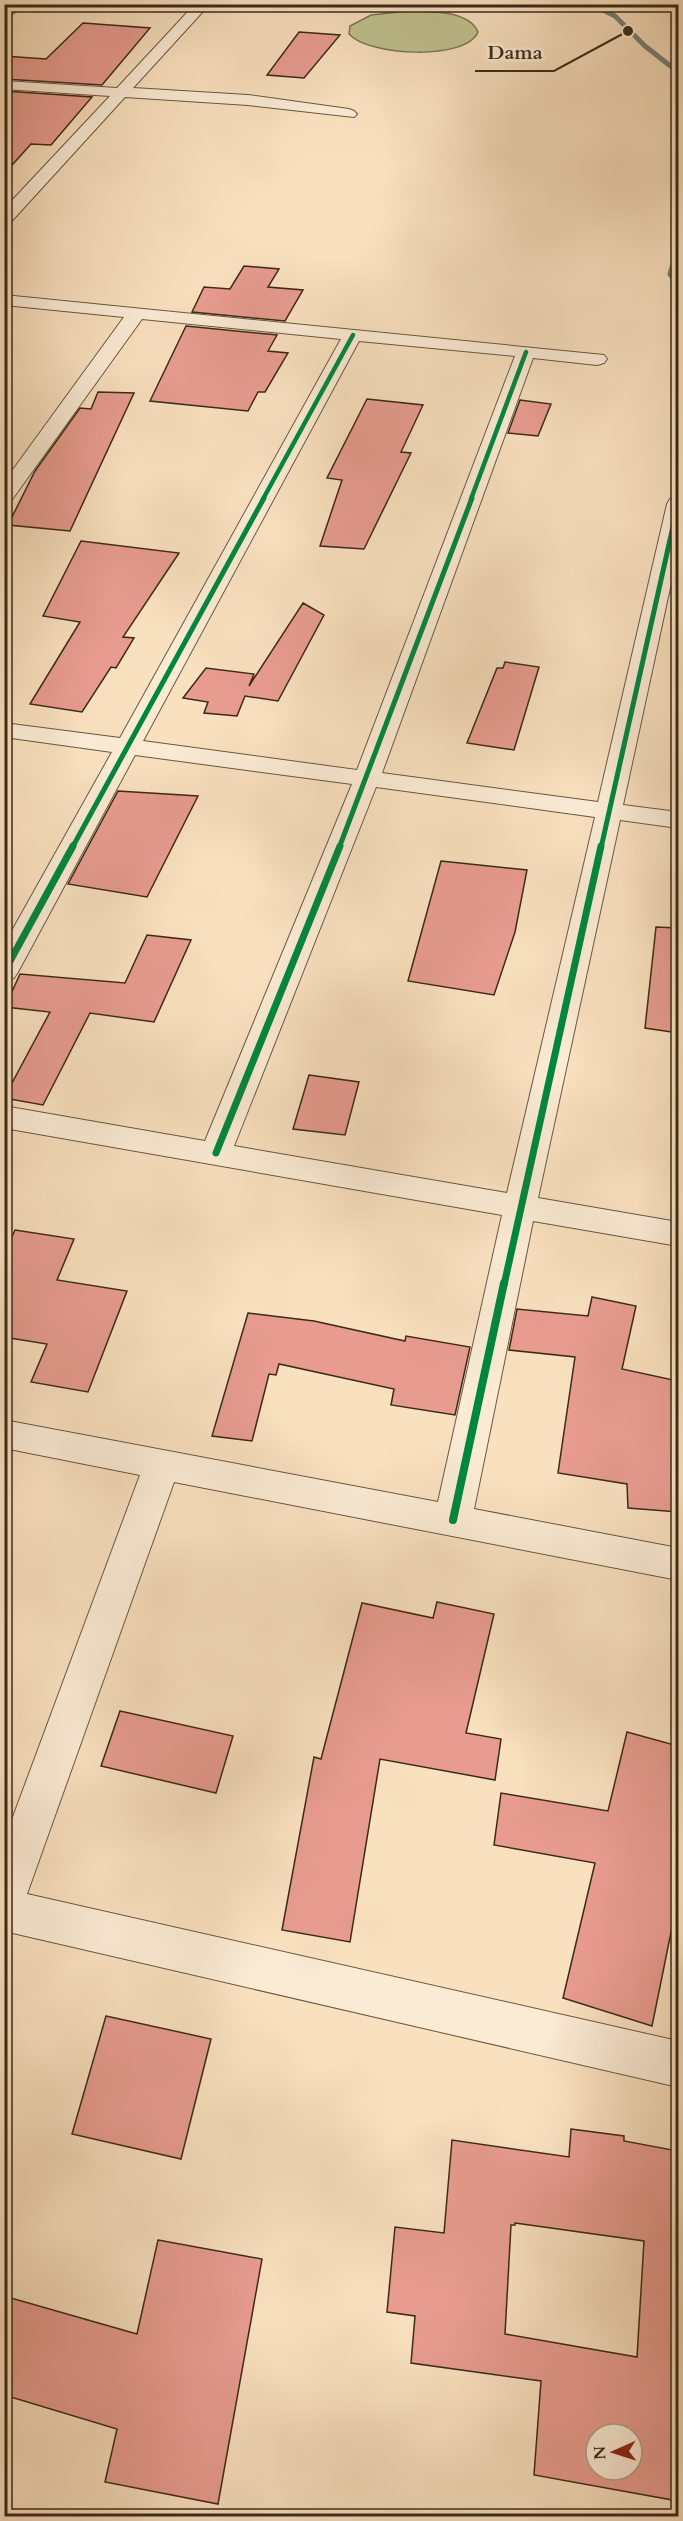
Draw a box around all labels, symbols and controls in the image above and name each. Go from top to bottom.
callout: Dama [475,33,554,71]
text: Dama [487,39,543,66]
north arrow [584,2422,644,2482]
text: N [589,2445,611,2460]

